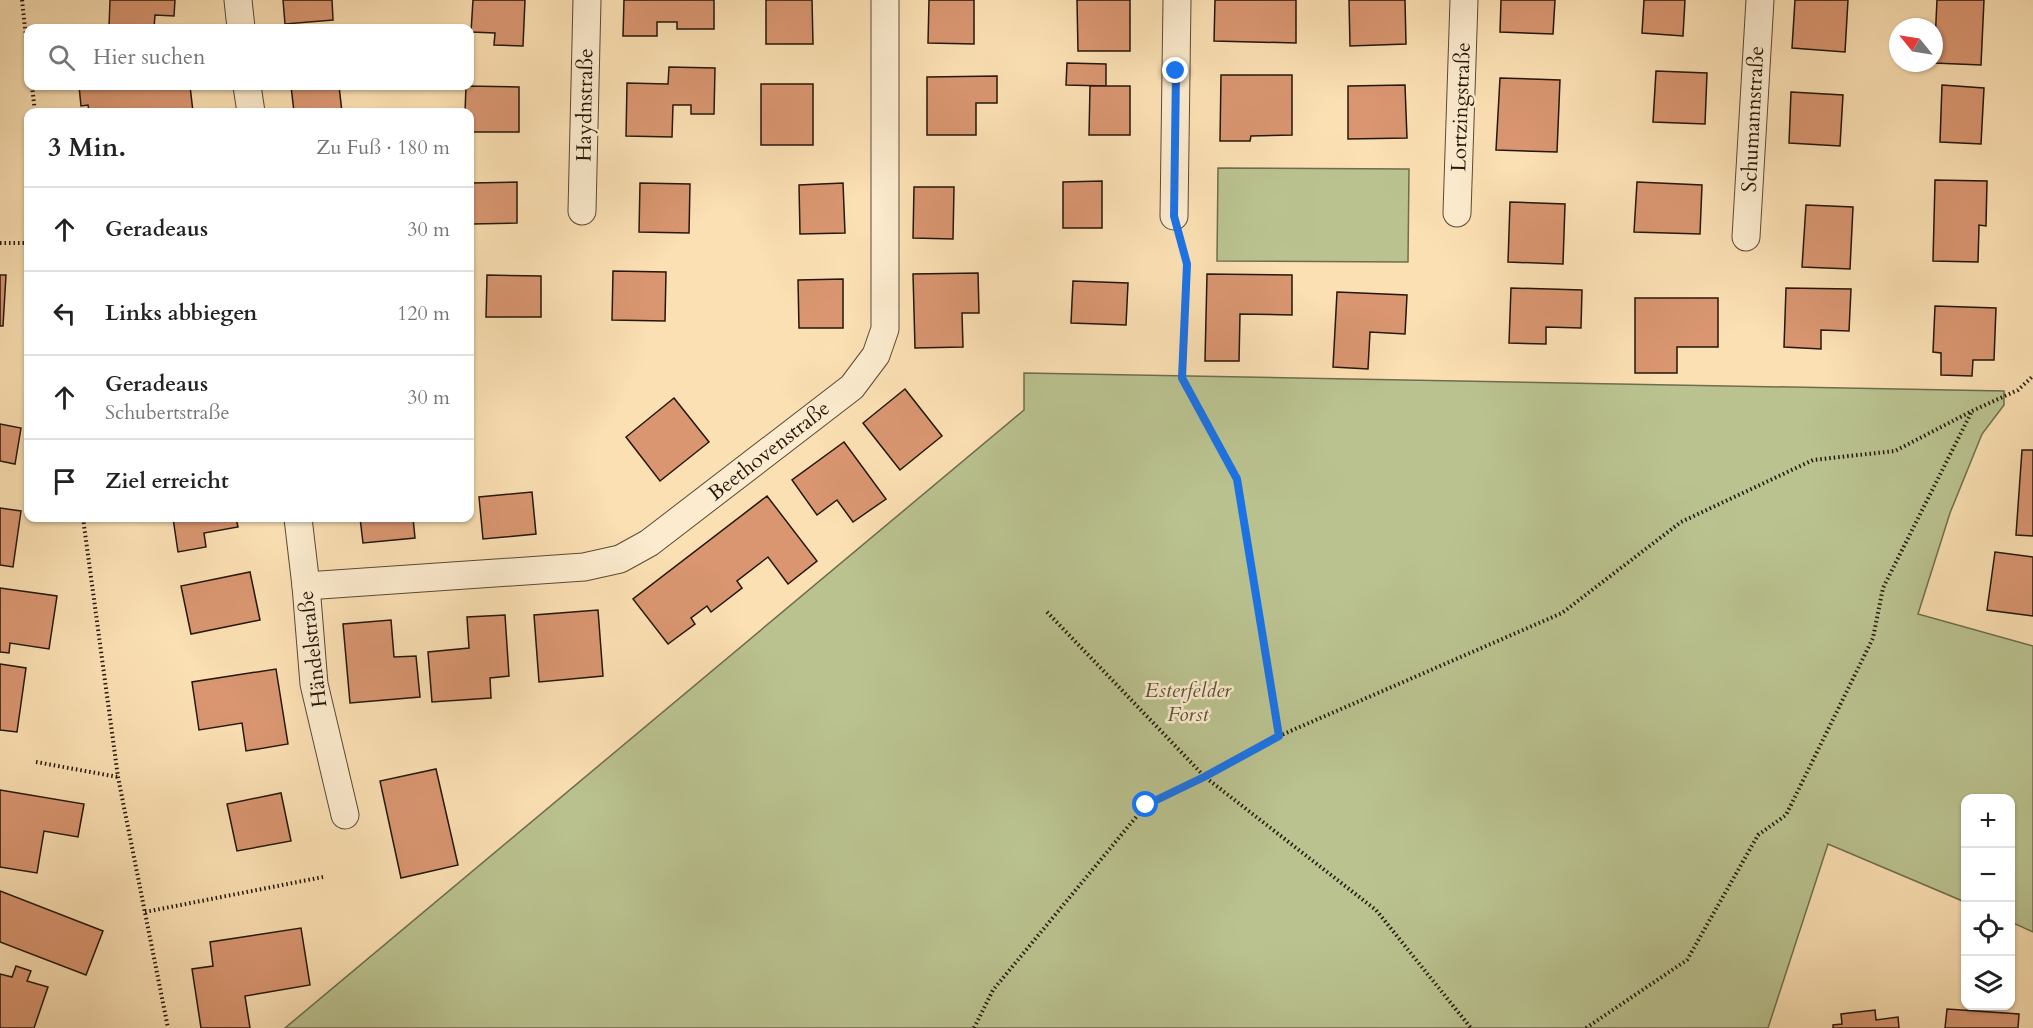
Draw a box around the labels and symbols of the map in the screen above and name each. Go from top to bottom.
north arrow [1889,18,1943,72]
street label: Lortzingstraße [1444,42,1478,172]
street label: Schumannstraße [1735,45,1771,193]
street label: Haydnstraße [570,48,600,162]
route end [1162,57,1188,83]
street label: Beethovenstraße [702,394,836,508]
street label: Händelstraße [291,589,335,709]
park label: Esterfelder Forst [1145,676,1232,729]
route start [1132,791,1158,817]

